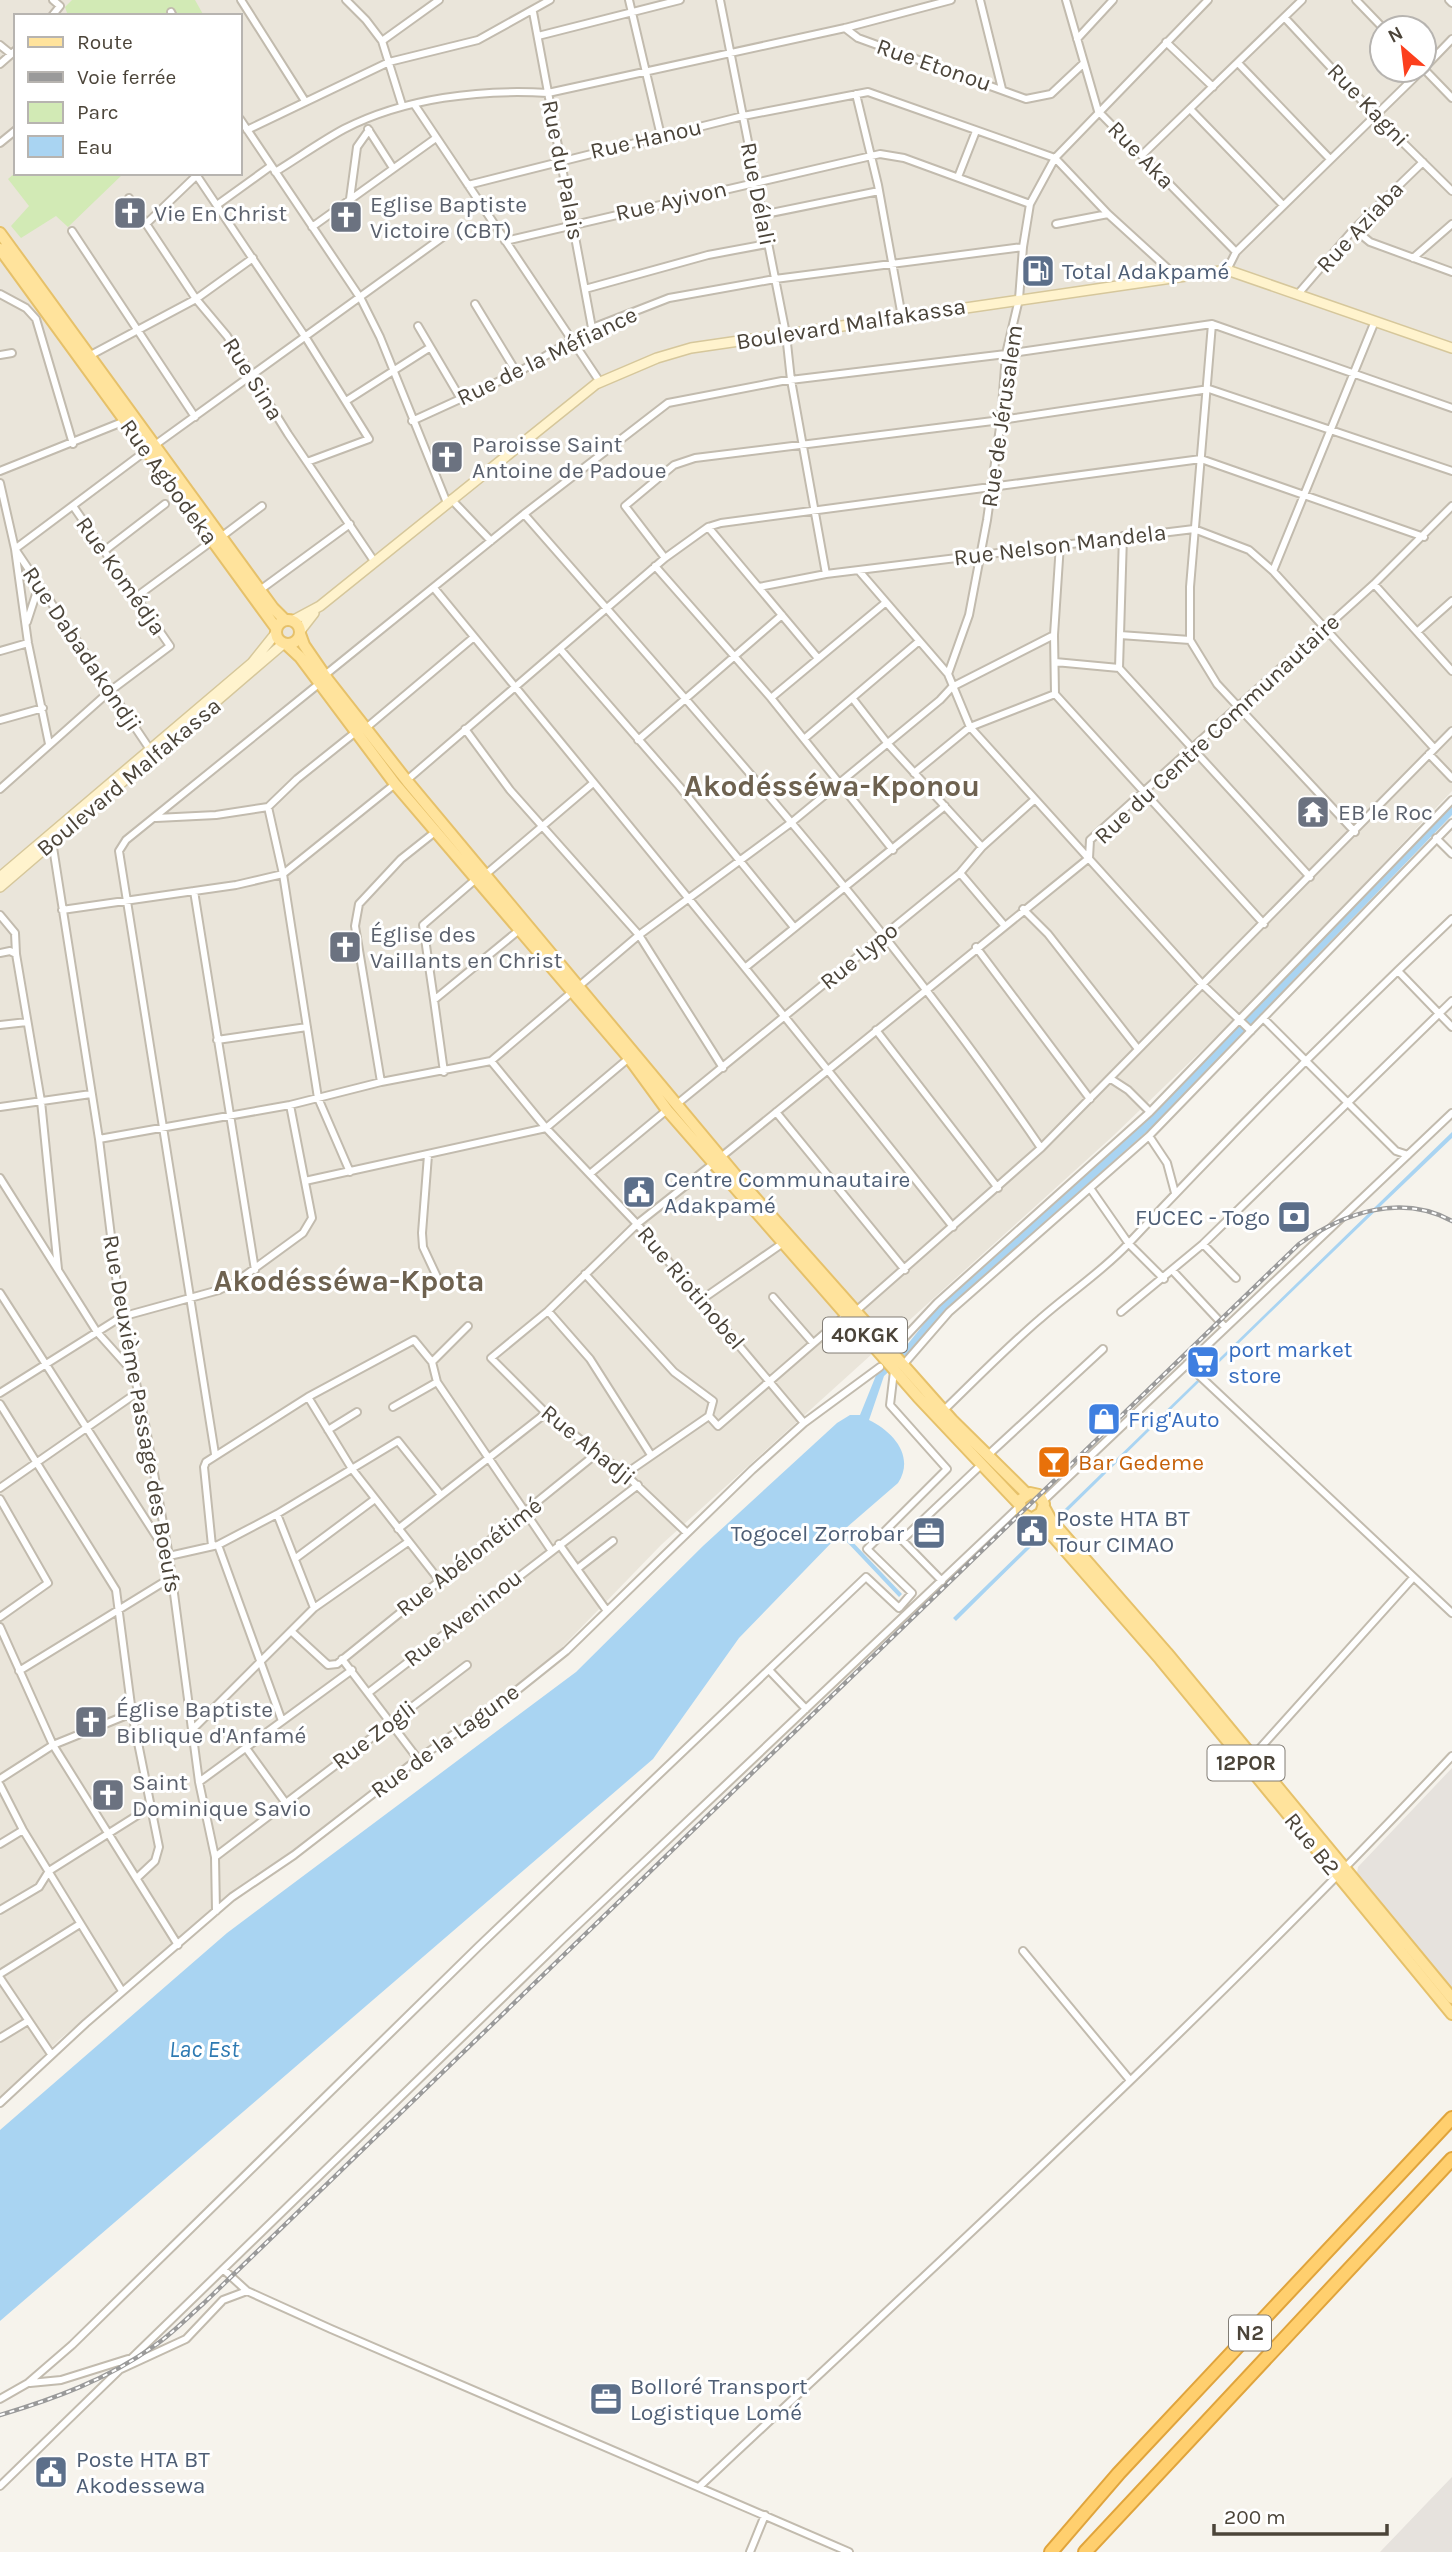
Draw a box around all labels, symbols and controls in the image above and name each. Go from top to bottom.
legend [14,14,242,175]
north arrow [1368,14,1438,84]
text: N [1384,22,1407,48]
text: Route [77,30,133,54]
street label: Rue Etonou [873,33,995,97]
street label: Rue Kagni [1322,58,1414,152]
text: Voie ferrée [77,65,176,89]
street label: Rue du Palais [536,98,590,242]
text: Parc [77,100,119,124]
street label: Rue Hanou [588,113,704,165]
street label: Rue Aka [1102,115,1180,195]
text: Eau [77,135,113,159]
street label: Rue Délali [735,140,781,248]
street label: Rue Ayivon [613,175,729,227]
street label: Rue Aziaba [1311,176,1409,278]
place label: Eglise Baptiste Victoire (CBT) [370,191,527,244]
church icon: Vie En Christ [111,194,149,232]
church icon: Eglise Baptiste Victoire (CBT) [327,198,365,236]
place label: Vie En Christ [154,200,288,227]
fuel station icon: Total Adakpamé [1019,252,1057,290]
place label: Total Adakpamé [1062,258,1229,285]
street label: Boulevard Malfakassa [734,293,968,355]
street label: Rue de la Méfiance [453,301,641,411]
street label: Rue de Jérusalem [976,323,1028,509]
street label: Rue Sina [217,333,289,425]
street label: Rue Agbodeka [114,414,224,550]
place label: Paroisse Saint Antoine de Padoue [472,431,667,484]
church icon: Paroisse Saint Antoine de Padoue [428,438,466,476]
street label: Rue Komédja [70,511,172,641]
street label: Rue Nelson Mandela [952,519,1168,571]
street label: Rue Dabadakondji [17,562,147,736]
street label: Rue du Centre Communautaire [1089,608,1345,850]
street label: Boulevard Malfakassa [31,692,227,862]
district label: Akodésséwa-Kponou [684,768,980,804]
temple icon: EB le Roc [1294,793,1332,831]
place label: EB le Roc [1338,799,1433,826]
street label: Rue Lypo [815,917,903,995]
place label: Église des Vaillants en Christ [370,921,563,974]
church icon: Église des Vaillants en Christ [326,928,364,966]
place label: Centre Communautaire Adakpamé [664,1166,910,1219]
public building icon: Centre Communautaire Adakpamé [620,1173,658,1211]
bank icon: FUCEC - Togo [1275,1198,1313,1236]
place label: FUCEC - Togo [1135,1204,1270,1231]
street label: Rue Riotinobel [632,1221,750,1355]
street label: Rue Deuxième Passage des Boeufs [97,1233,187,1595]
district label: Akodésséwa-Kpota [213,1263,485,1299]
road number: 40KGK [823,1318,907,1352]
place label: port market store [1228,1336,1353,1389]
supermarket icon: port market store [1184,1343,1222,1381]
street label: Rue Ahadji [536,1399,640,1491]
shop icon: Frig'Auto [1085,1400,1123,1438]
place label: Frig'Auto [1128,1406,1220,1433]
bar icon: Bar Gedeme [1035,1443,1073,1481]
place label: Bar Gedeme [1078,1449,1204,1476]
street label: Rue Abélonétimé [391,1492,547,1622]
place label: Poste HTA BT Tour CIMAO [1056,1505,1190,1558]
public building icon: Poste HTA BT Tour CIMAO [1013,1512,1051,1550]
office icon: Togocel Zorrobar [910,1514,948,1552]
place label: Togocel Zorrobar [731,1520,905,1547]
street label: Rue Aveninou [399,1564,527,1672]
street label: Rue de la Lagune [366,1678,524,1804]
street label: Rue Zogli [327,1695,421,1775]
place label: Église Baptiste Biblique d'Anfamé [116,1696,306,1749]
church icon: Église Baptiste Biblique d'Anfamé [72,1703,110,1741]
road number: 12POR [1208,1746,1284,1780]
place label: Saint Dominique Savio [132,1769,311,1822]
church icon: Saint Dominique Savio [89,1776,127,1814]
street label: Rue B2 [1279,1807,1345,1881]
water label: Lac Est [169,2035,240,2063]
road number: N2 [1229,2316,1271,2350]
place label: Bolloré Transport Logistique Lomé [630,2373,808,2426]
office icon: Bolloré Transport Logistique Lomé [587,2380,625,2418]
place label: Poste HTA BT Akodessewa [76,2446,210,2499]
public building icon: Poste HTA BT Akodessewa [32,2453,70,2491]
scale bar [1214,2492,1387,2536]
text: 200 m [1224,2505,1286,2529]

